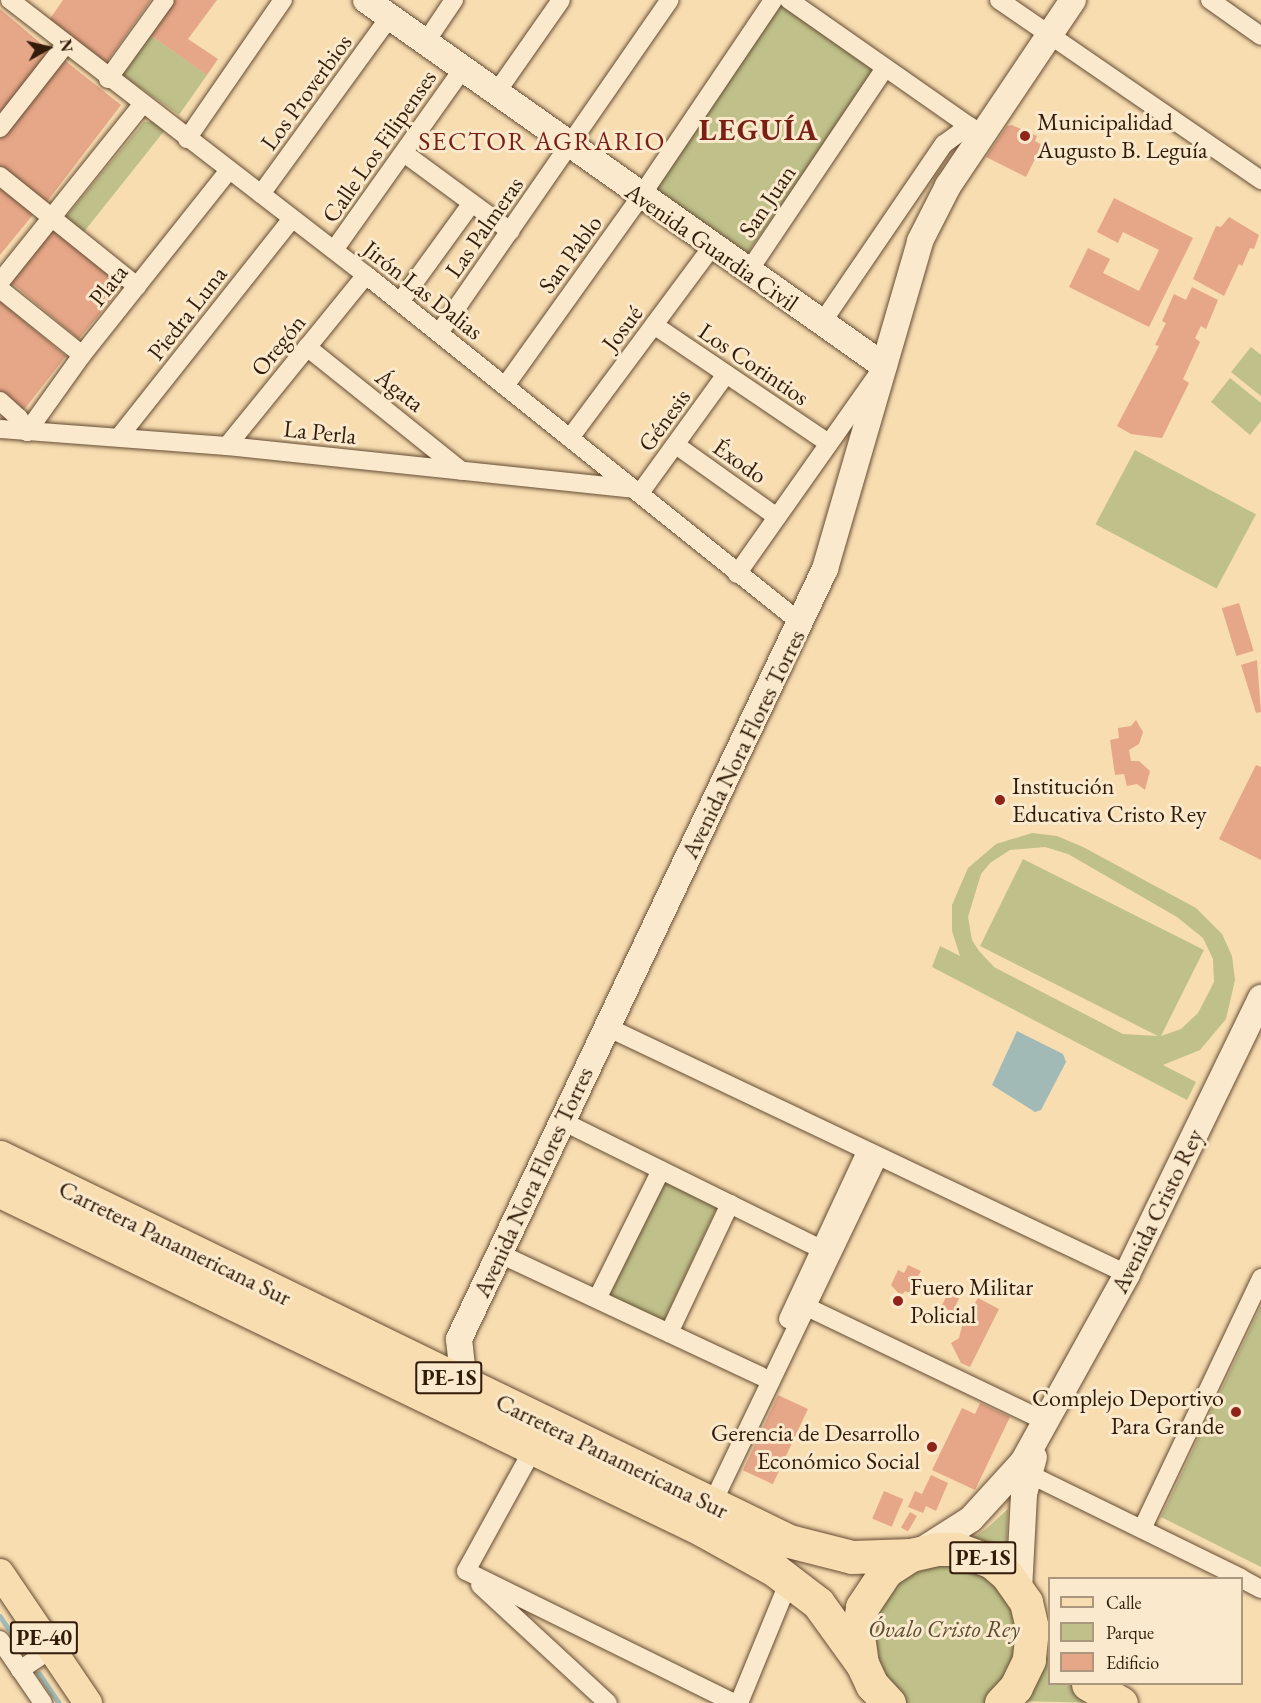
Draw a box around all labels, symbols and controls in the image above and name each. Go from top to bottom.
north arrow [18,18,78,78]
street label: Los Proverbios [254,28,358,156]
text: N [55,38,78,53]
street label: Calle Los Filipenses [316,64,442,228]
place label: Municipalidad Augusto B. Leguía [1037,108,1208,164]
district label: LEGUÍA [699,112,819,148]
district label: SECTOR AGRARIO [418,126,666,158]
marker: Municipalidad Augusto B. Leguía [1018,129,1032,143]
street label: San Juan [732,159,802,243]
street label: Las Palmeras [439,171,529,283]
street label: Avenida Guardia Civil [620,177,804,317]
street label: San Pablo [532,209,608,299]
street label: Jirón Las Dalias [357,234,489,346]
street label: Plata [82,258,134,312]
street label: Piedra Luna [141,260,233,366]
street label: Josué [596,299,648,357]
street label: Oregón [245,308,311,382]
street label: Los Corintios [693,317,815,411]
street label: Ágata [370,362,430,418]
street label: Génesis [632,383,696,457]
street label: La Perla [282,414,358,450]
street label: Éxodo [708,432,772,490]
street label: Avenida Nora Flores Torres [675,625,811,863]
place label: Institución Educativa Cristo Rey [1012,772,1207,828]
marker: Institución Educativa Cristo Rey [993,793,1007,807]
street label: Avenida Nora Flores Torres [467,1062,599,1302]
street label: Avenida Cristo Rey [1105,1124,1209,1298]
street label: Carretera Panamericana Sur [54,1174,296,1312]
place label: Fuero Militar Policial [910,1273,1033,1329]
marker: Fuero Militar Policial [891,1294,905,1308]
road number: PE-1S [414,1359,484,1397]
place label: Complejo Deportivo Para Grande [1032,1384,1224,1440]
street label: Carretera Panamericana Sur [491,1387,733,1525]
marker: Complejo Deportivo Para Grande [1229,1405,1243,1419]
place label: Gerencia de Desarrollo Económico Social [711,1419,920,1475]
marker: Gerencia de Desarrollo Económico Social [925,1440,939,1454]
road number: PE-1S [948,1539,1018,1577]
legend [1048,1577,1243,1685]
text: Calle [1106,1591,1142,1614]
park label: Óvalo Cristo Rey [868,1615,1020,1643]
road number: PE-40 [9,1619,78,1657]
text: Parque [1106,1621,1154,1644]
text: Edificio [1106,1651,1159,1674]

